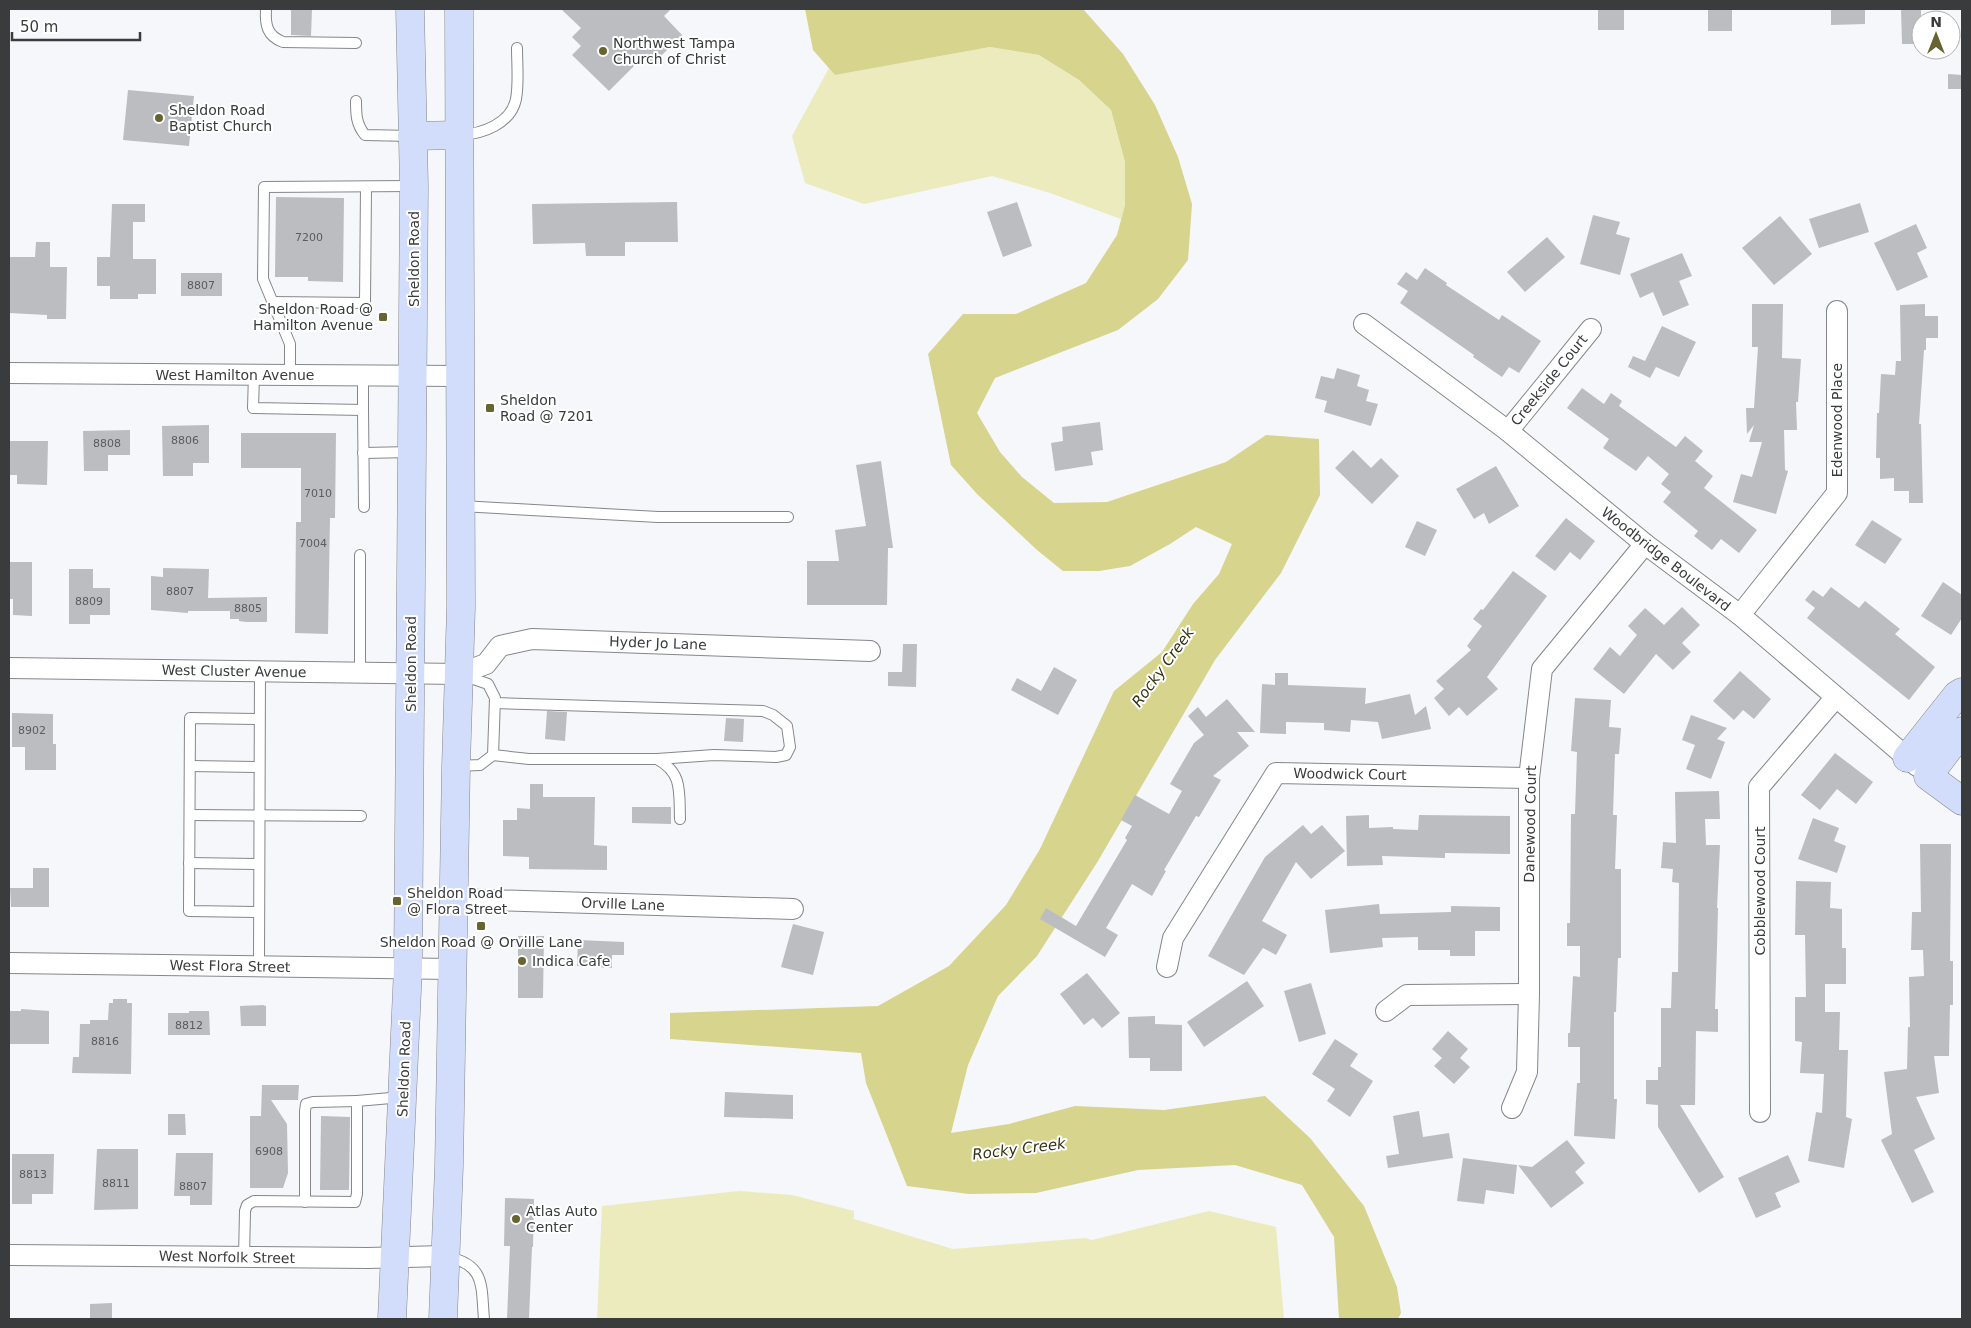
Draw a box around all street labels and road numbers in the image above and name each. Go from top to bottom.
street label: Sheldon Road [406,211,422,307]
street label: Creekside Court [1507,331,1591,429]
street label: Edenwood Place [1829,363,1845,477]
street label: West Hamilton Avenue [156,367,314,383]
street label: Woodbridge Boulevard [1598,504,1734,614]
street label: Sheldon Road [403,616,419,712]
street label: Hyder Jo Lane [609,633,707,653]
street label: West Cluster Avenue [161,662,307,680]
street label: Woodwick Court [1293,765,1407,783]
street label: Danewood Court [1521,765,1539,883]
street label: Cobblewood Court [1752,826,1768,956]
street label: Orville Lane [581,895,665,913]
street label: West Flora Street [170,957,291,975]
street label: Sheldon Road [394,1021,414,1117]
street label: West Norfolk Street [159,1248,296,1266]

